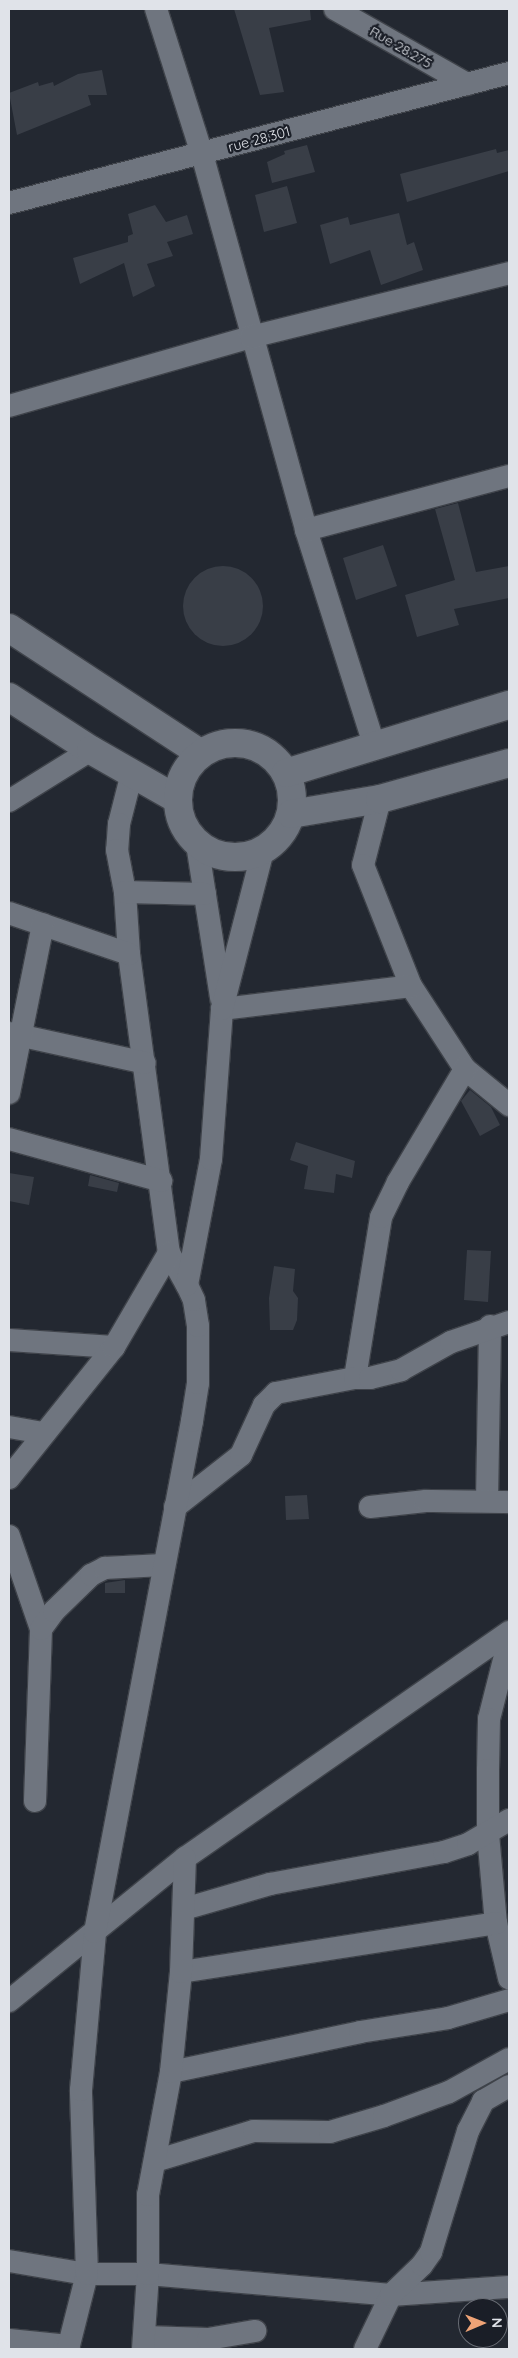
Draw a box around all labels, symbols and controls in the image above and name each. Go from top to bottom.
street label: Rue 28.275 [367,22,435,72]
street label: rue 28.301 [226,123,292,155]
north arrow [458,2298,508,2348]
text: N [488,2317,506,2328]

